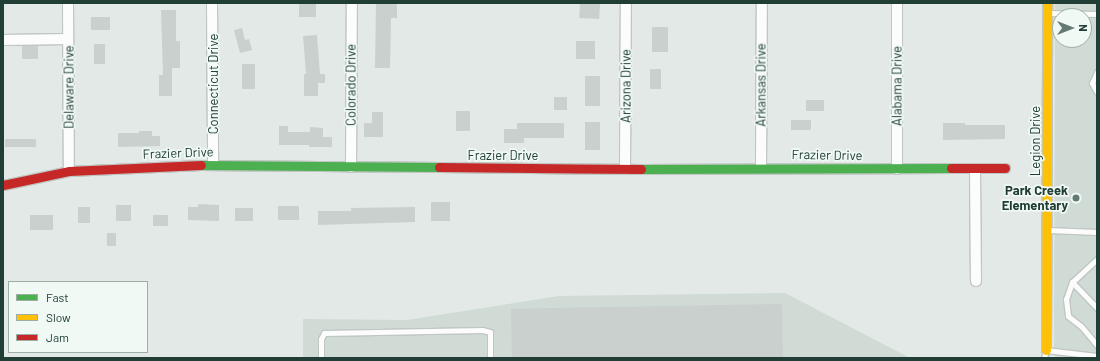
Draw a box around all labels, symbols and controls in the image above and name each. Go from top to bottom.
north arrow [1052,8,1092,48]
text: N [1077,24,1090,32]
street label: Connecticut Drive [205,34,221,134]
street label: Arkansas Drive [753,43,769,127]
street label: Colorado Drive [343,44,359,126]
street label: Delaware Drive [61,45,77,129]
street label: Alabama Drive [889,46,905,126]
street label: Arizona Drive [618,49,634,123]
street label: Legion Drive [1027,106,1043,176]
street label: Frazier Drive [142,144,214,162]
street label: Frazier Drive [468,147,538,163]
street label: Frazier Drive [791,147,863,163]
place label: Park Creek Elementary [1002,183,1068,214]
marker: Park Creek Elementary [1071,193,1081,203]
legend [8,281,148,353]
text: Fast [46,290,69,304]
text: Slow [46,310,71,324]
text: Jam [46,330,69,344]

